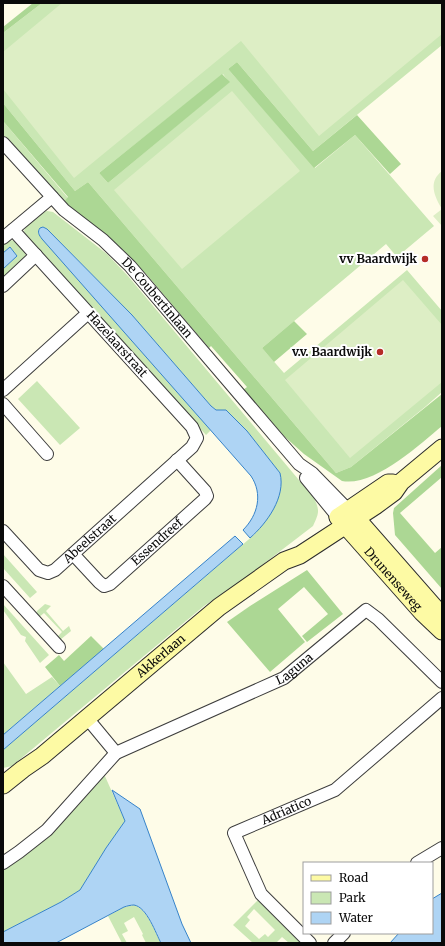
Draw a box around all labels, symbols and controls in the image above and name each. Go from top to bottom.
place label: vv Baardwijk [338,251,417,266]
street label: De Coubertinlaan [119,254,196,341]
marker: vv Baardwijk [420,254,430,264]
street label: Hazelaarstraat [84,307,151,380]
place label: v.v. Baardwijk [291,344,372,359]
marker: v.v. Baardwijk [375,347,385,357]
street label: Abeelstraat [59,511,119,567]
street label: Essendreef [128,515,186,568]
street label: Drunenseweg [361,544,426,614]
street label: Akkerlaan [132,631,188,681]
street label: Laguna [273,649,316,688]
street label: Adriatico [258,793,314,828]
legend [303,862,433,934]
text: Road [339,870,368,885]
text: Park [339,890,366,905]
text: Water [338,910,374,925]

